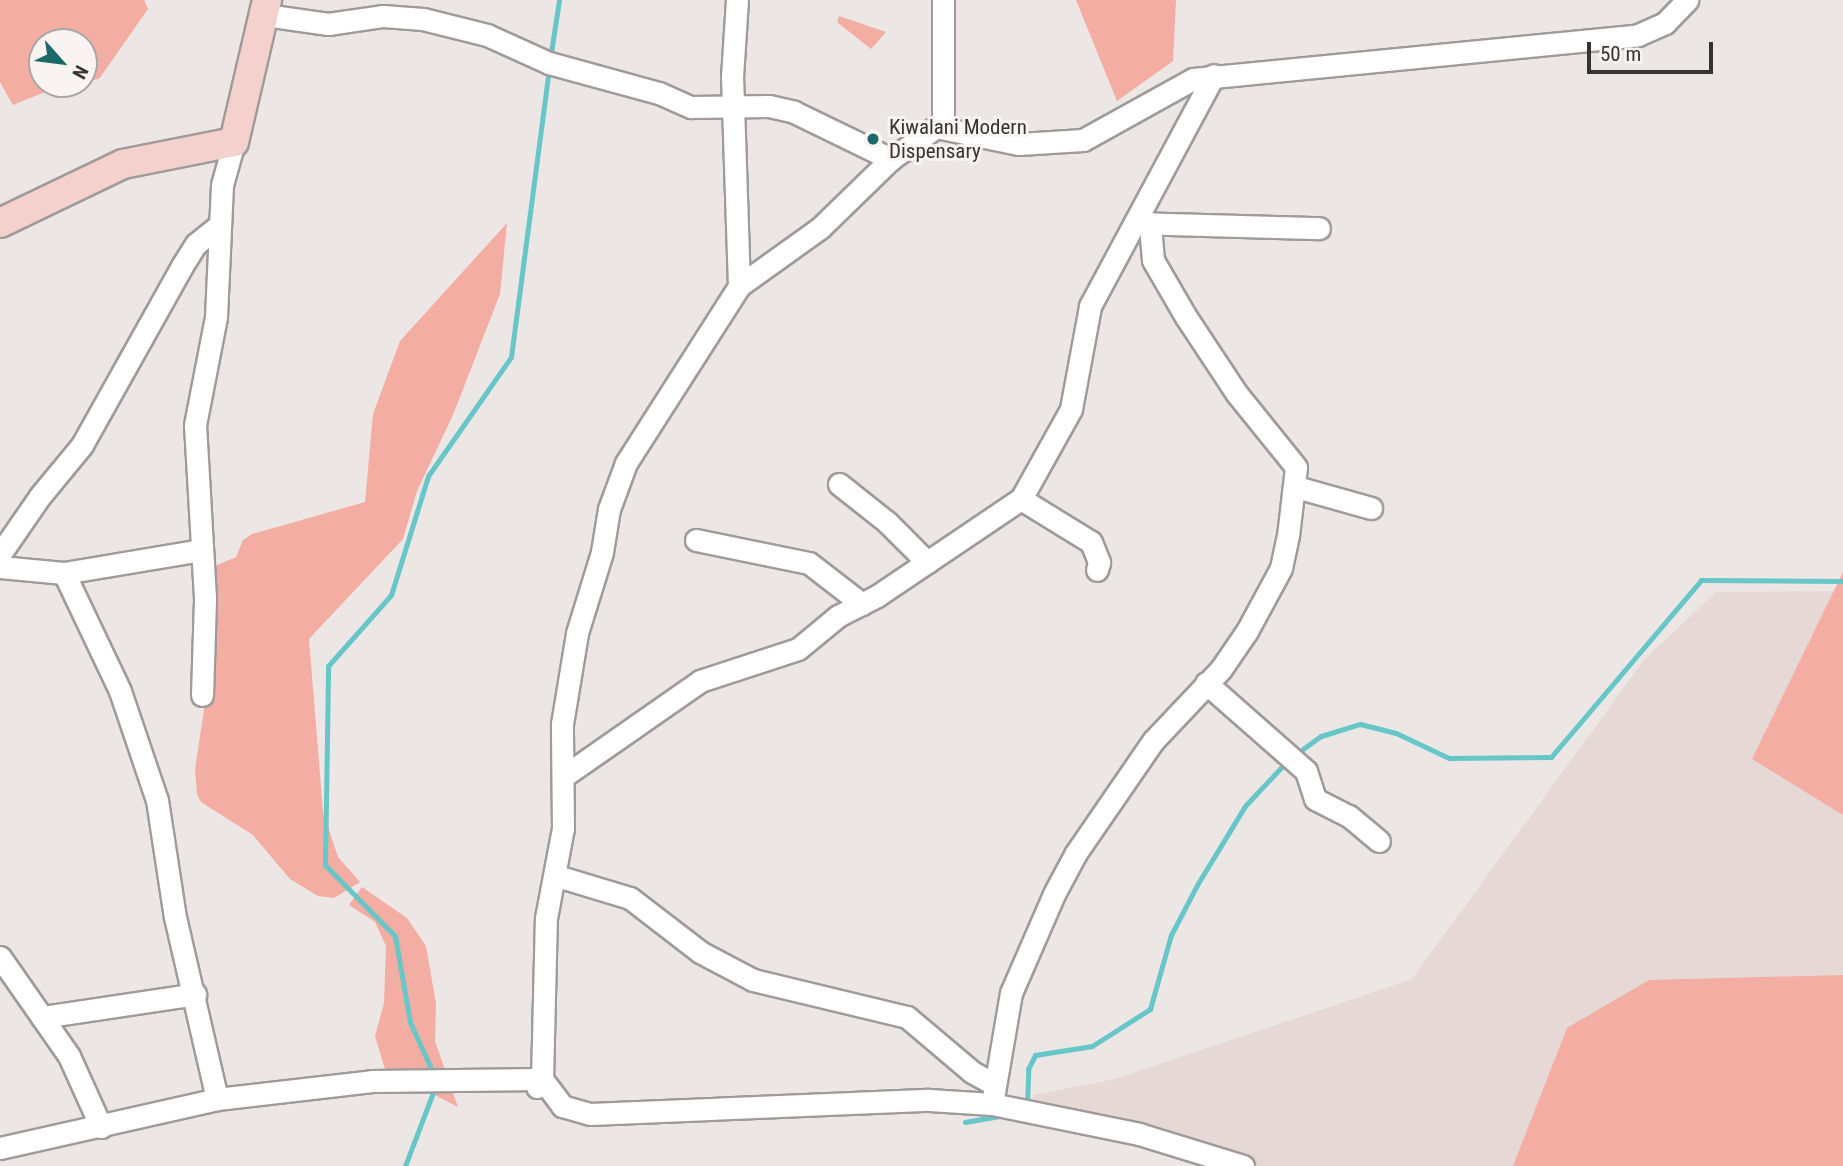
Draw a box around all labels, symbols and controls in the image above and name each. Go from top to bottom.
north arrow [28,28,98,98]
scale bar [1591,28,1717,72]
text: 50 m [1600,42,1641,66]
text: N [67,62,93,83]
place label: Kiwalani Modern Dispensary [889,114,1027,164]
marker: Kiwalani Modern Dispensary [863,129,883,149]

